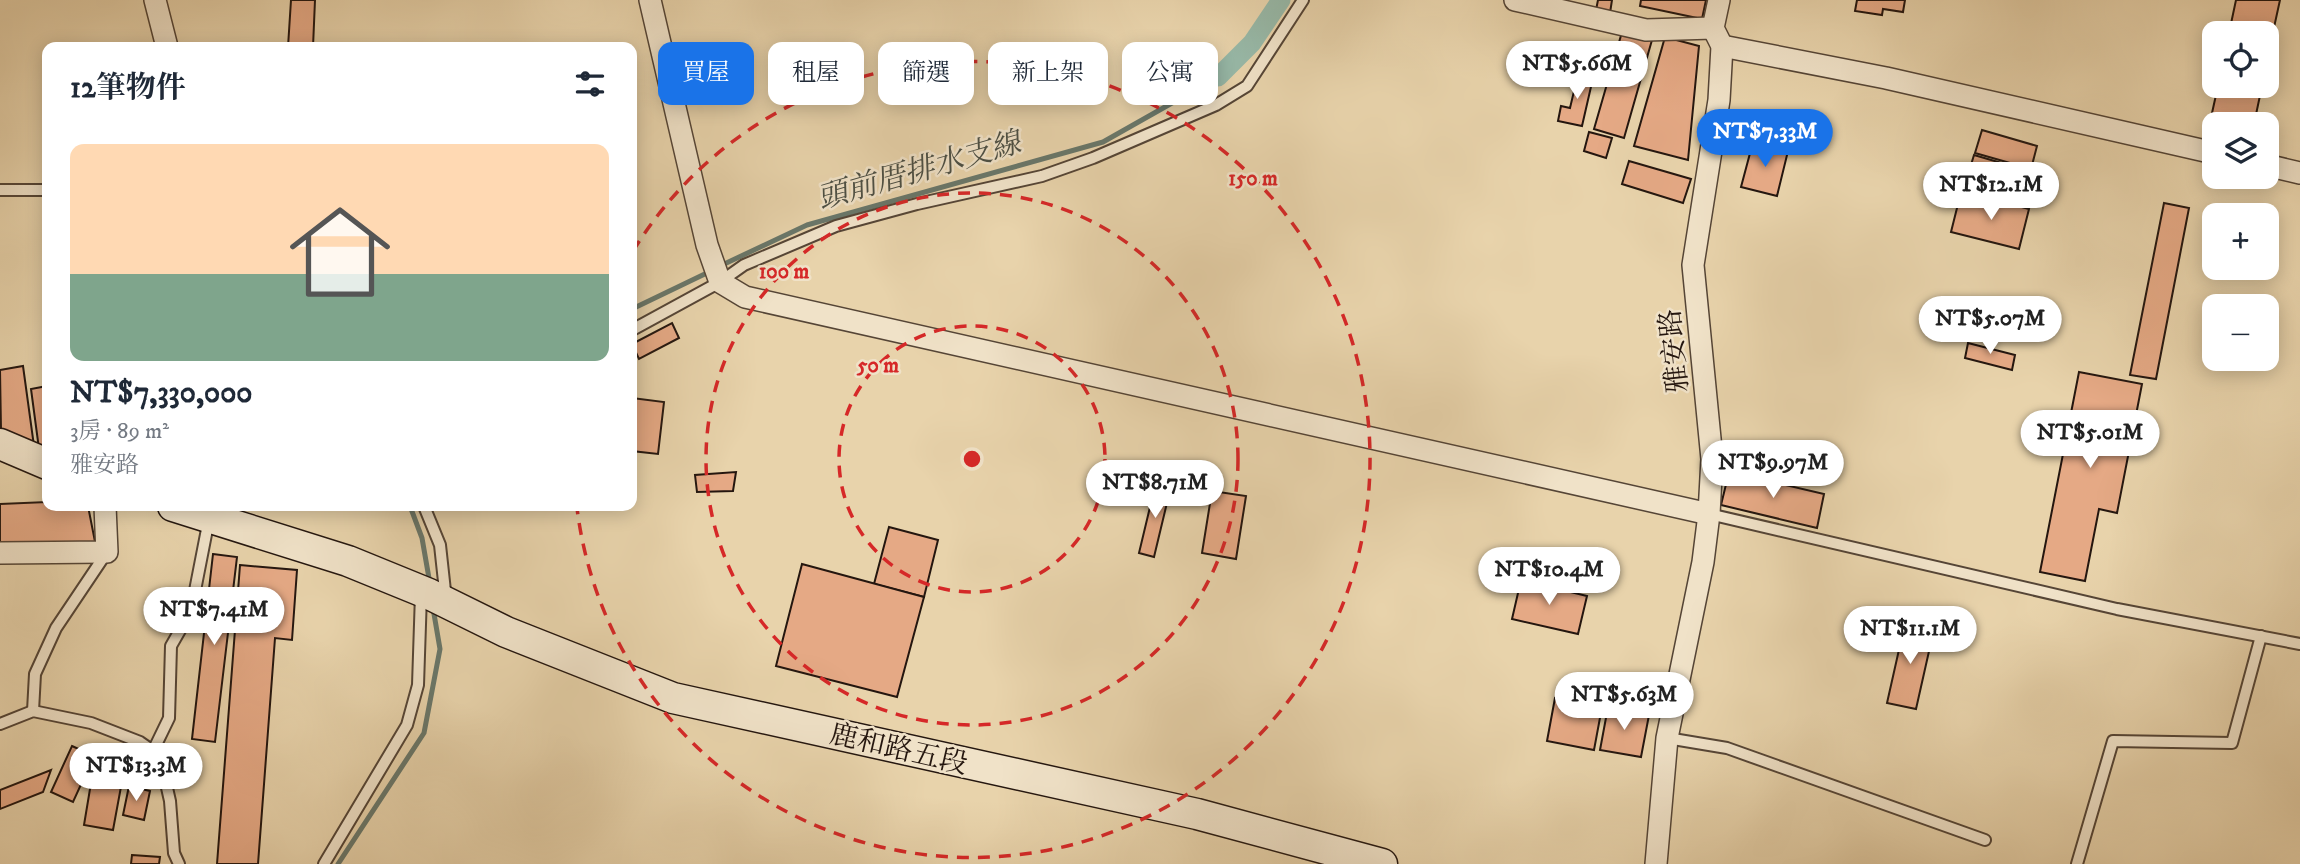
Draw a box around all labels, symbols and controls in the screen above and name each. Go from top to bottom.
map controls [2202,21,2279,371]
button: locate [2202,21,2279,98]
chip: 買屋 [658,42,754,105]
chip: 租屋 [768,42,864,105]
chip: 篩選 [878,42,974,105]
chip: 新上架 [988,42,1108,105]
chip: 公寓 [1122,42,1218,105]
pin: NT$5.66M [1505,42,1649,101]
text: NT$5.66M [1522,49,1632,78]
icon: filters [571,65,609,103]
text: 12筆物件 [70,70,186,107]
pin: NT$7.33M [1693,110,1837,169]
button: layers [2202,112,2279,189]
text: NT$7.33M [1713,117,1817,146]
water label: 頭前厝排水支線 [813,124,1028,218]
pin: NT$12.1M [1919,162,2063,222]
text: 150 m [1228,166,1278,192]
text: NT$12.1M [1939,170,2043,199]
icon: home [277,189,403,315]
button: + [2202,203,2279,280]
text: 100 m [759,259,809,285]
button: − [2202,294,2279,371]
pin: NT$5.07M [1918,296,2062,356]
text: NT$5.07M [1935,304,2045,333]
street label: 雅安路 [1653,307,1696,394]
text: 50 m [856,353,899,379]
text: NT$7,330,000 [70,375,252,412]
pin: NT$5.01M [2018,410,2162,470]
text: 3房 · 89 m² [70,417,169,446]
text: NT$5.01M [2037,418,2143,447]
pin: NT$9.97M [1701,440,1845,500]
centre of rings [960,447,984,471]
text: NT$9.97M [1718,448,1828,477]
text: 雅安路 [70,451,139,480]
pin: NT$8.71M [1083,461,1227,520]
text: NT$8.71M [1102,468,1208,497]
pin: NT$10.4M [1477,548,1621,607]
text: NT$10.4M [1494,555,1604,584]
pin: NT$7.41M [142,588,286,647]
text: NT$7.41M [159,595,269,624]
pin: NT$11.1M [1838,606,1982,666]
text: NT$11.1M [1860,614,1960,643]
pin: NT$5.63M [1552,672,1696,732]
text: NT$5.63M [1571,680,1677,709]
street label: 鹿和路五段 [827,717,971,782]
pin: NT$13.3M [64,744,208,803]
text: NT$13.3M [86,751,186,780]

